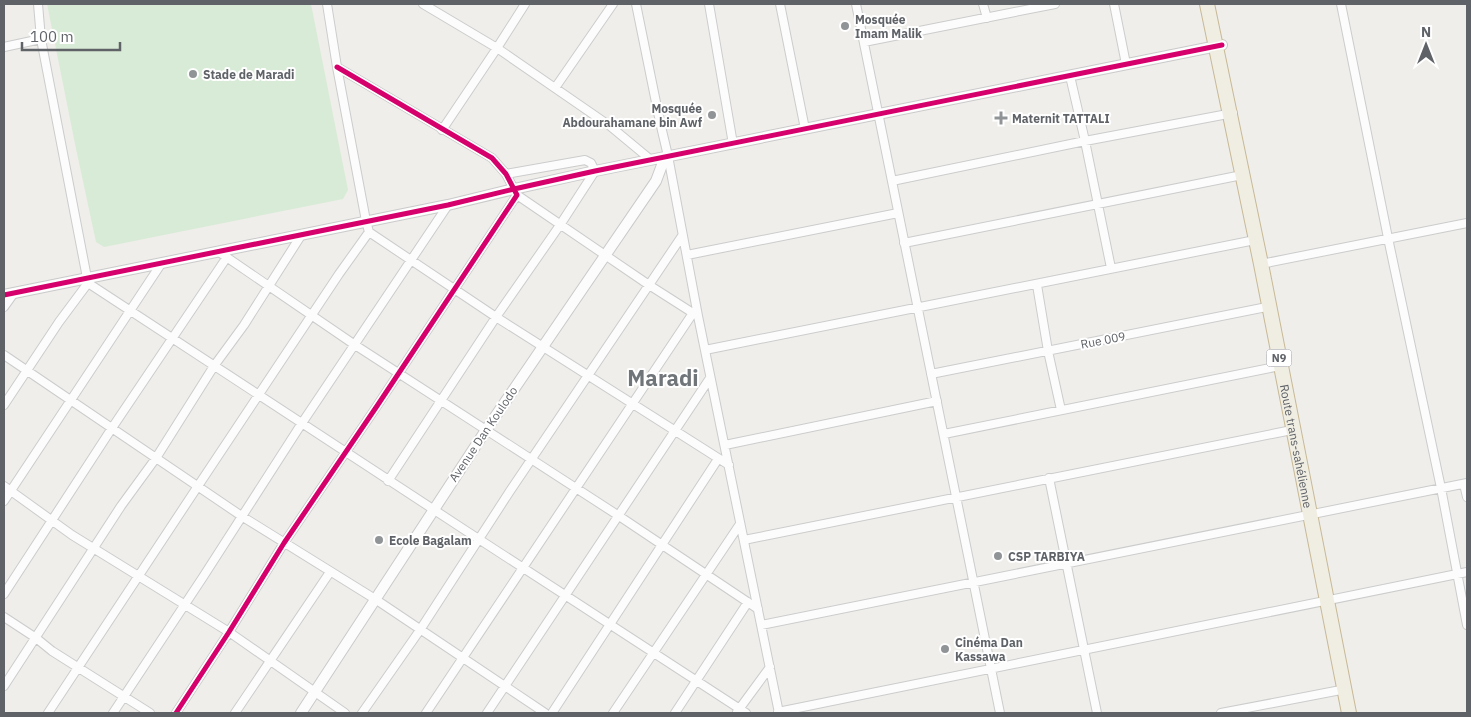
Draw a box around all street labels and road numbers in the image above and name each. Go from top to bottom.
street label: Rue 009 [1079,328,1127,352]
road number: N9 [1266,349,1292,366]
street label: Avenue Dan Koulodo [446,383,521,484]
street label: Route trans-sahélienne [1277,383,1316,510]

